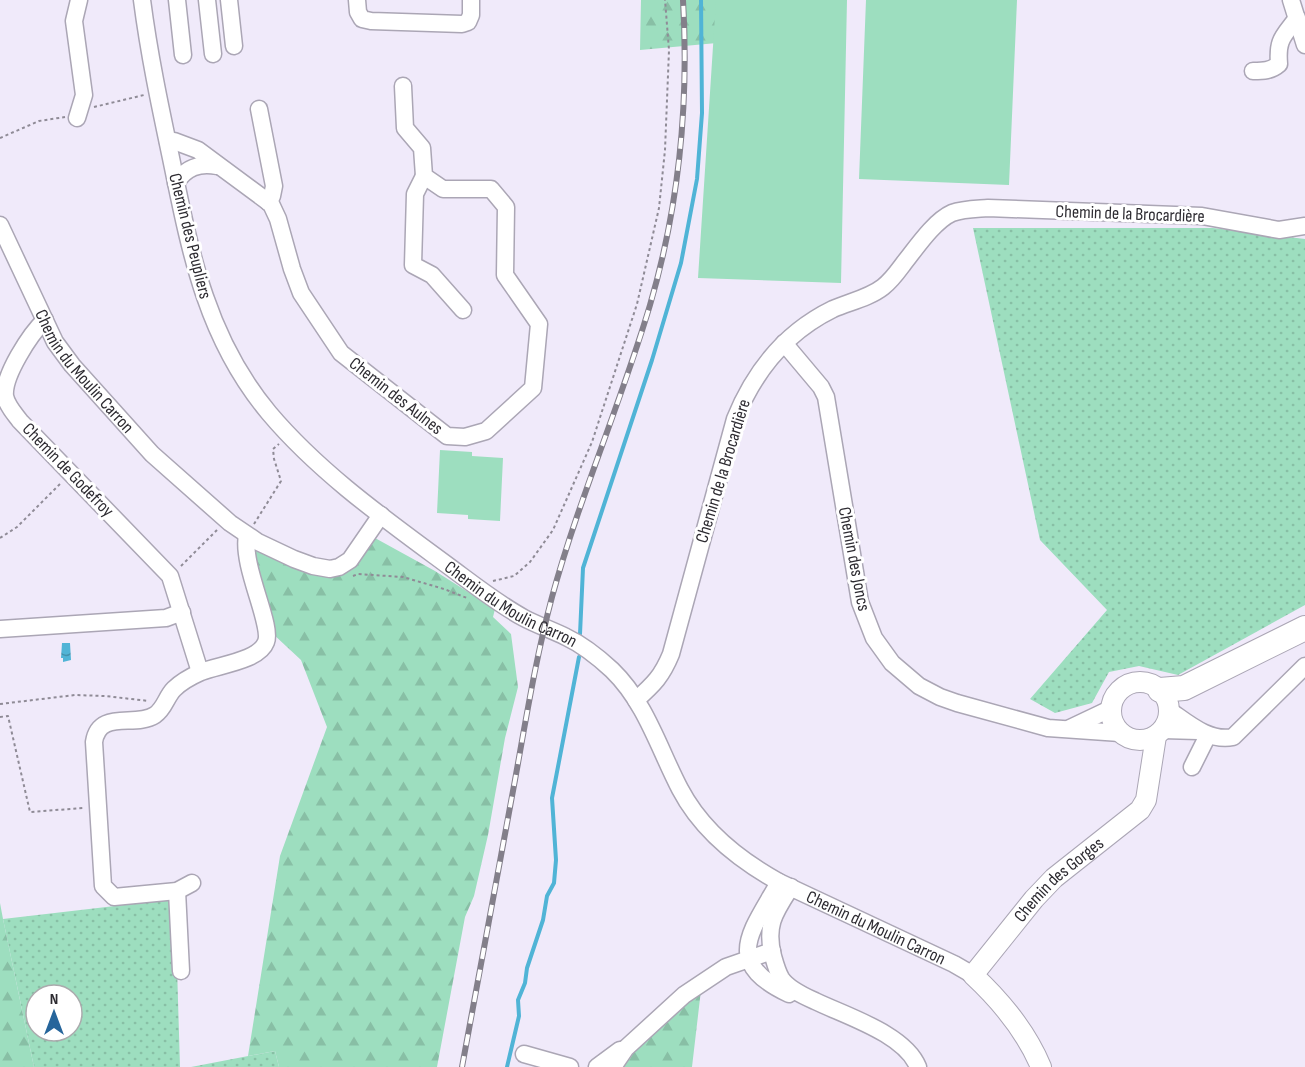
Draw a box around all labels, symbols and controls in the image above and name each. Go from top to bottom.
street label: Chemin des Peupliers [164,171,216,301]
street label: Chemin de la Brocardière [1055,201,1205,227]
street label: Chemin du Moulin Carron [31,306,138,437]
street label: Chemin des Aulnes [345,353,447,439]
street label: Chemin de la Brocardière [691,397,755,545]
street label: Chemin de Godefroy [18,419,118,521]
street label: Chemin des Joncs [834,505,874,613]
street label: Chemin du Moulin Carron [441,556,581,651]
street label: Chemin des Gorges [1009,833,1108,926]
street label: Chemin du Moulin Carron [803,886,949,969]
north arrow [24,983,84,1043]
text: N [50,990,58,1009]

